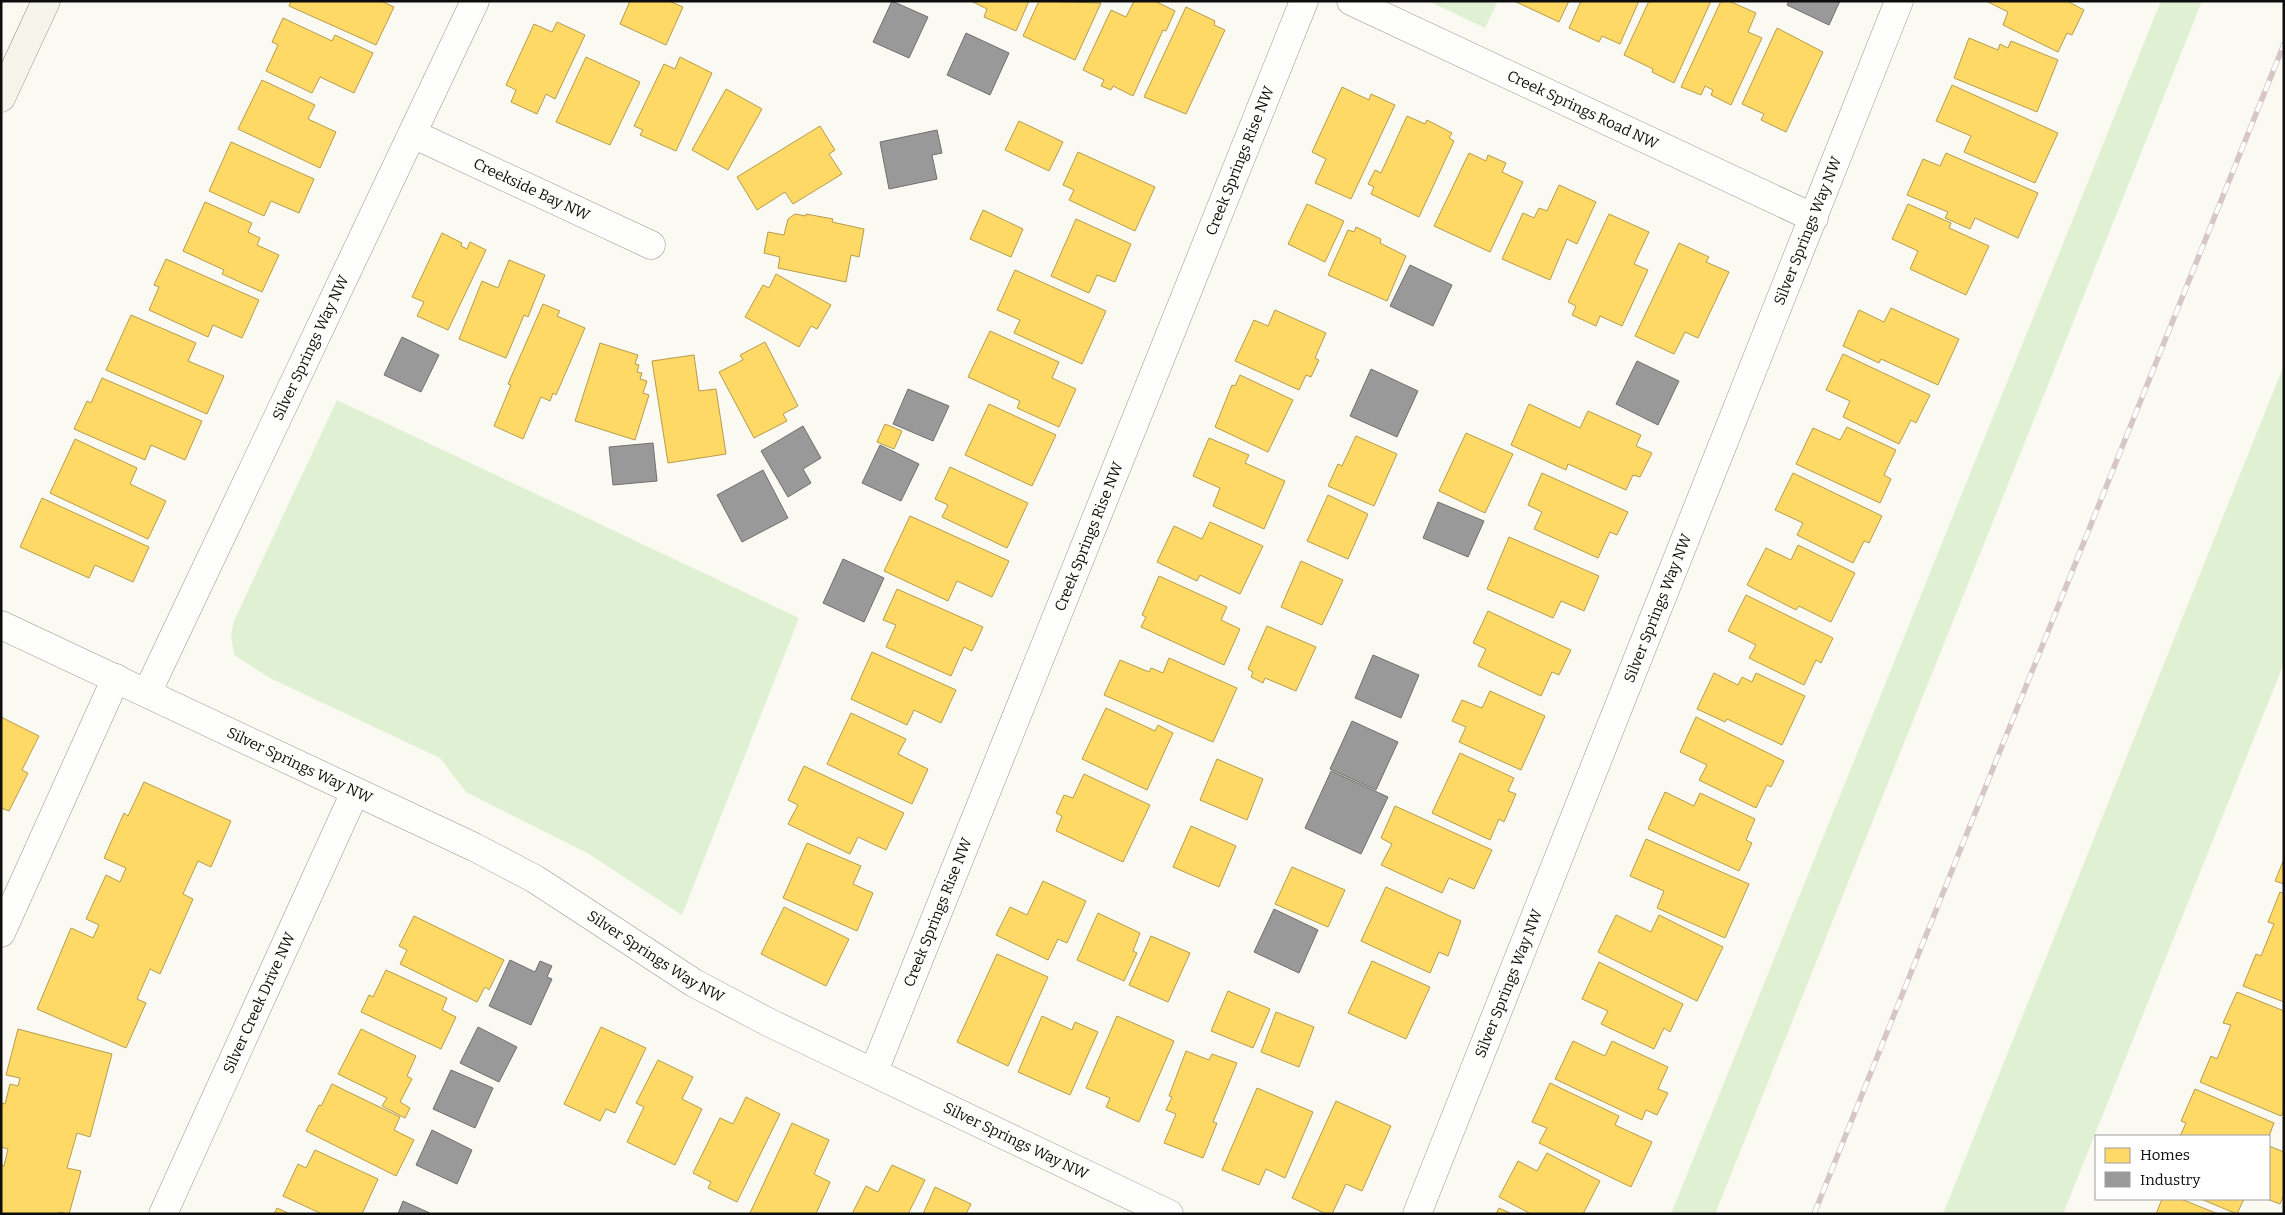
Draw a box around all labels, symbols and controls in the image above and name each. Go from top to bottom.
street label: Creek Springs Road NW [1504,66,1662,153]
street label: Creek Springs Rise NW [1202,83,1278,238]
street label: Silver Springs Way NW [1770,153,1846,308]
street label: Creekside Bay NW [470,154,594,225]
street label: Silver Springs Way NW [269,272,353,423]
street label: Creek Springs Rise NW [1051,459,1127,614]
street label: Silver Springs Way NW [1620,530,1696,685]
street label: Silver Springs Way NW [224,723,376,807]
street label: Creek Springs Rise NW [900,834,976,990]
street label: Silver Springs Way NW [1471,906,1546,1061]
street label: Silver Springs Way NW [584,907,728,1007]
street label: Silver Creek Drive NW [219,929,299,1076]
street label: Silver Springs Way NW [941,1098,1092,1183]
legend [2095,1135,2270,1200]
text: Homes [2140,1146,2190,1164]
text: Industry [2140,1171,2200,1189]

